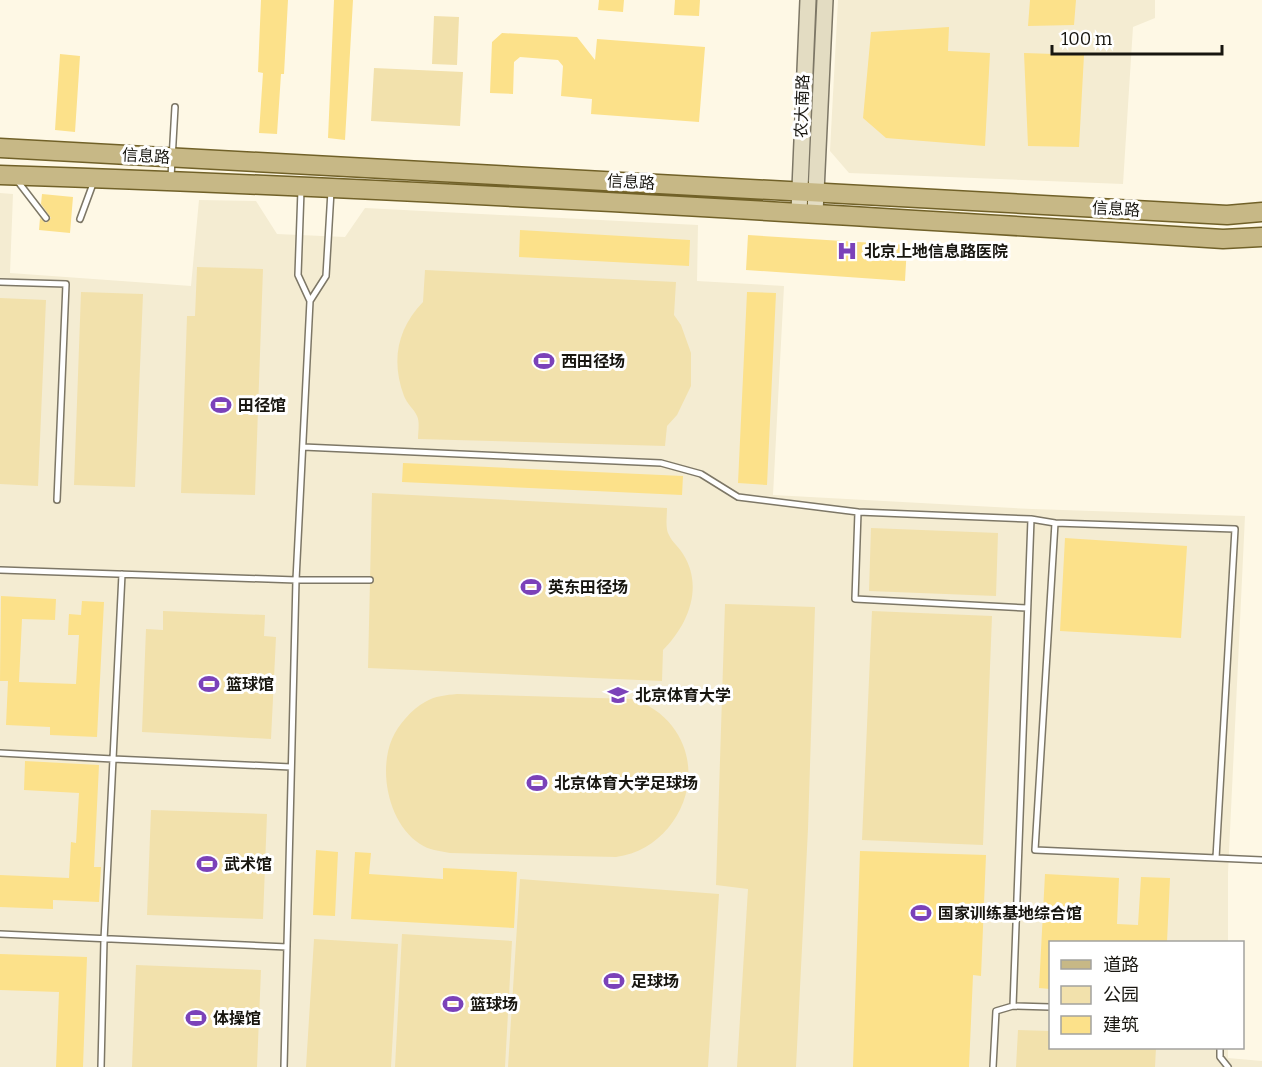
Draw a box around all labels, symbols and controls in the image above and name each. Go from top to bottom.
scale bar [1052,18,1222,56]
text: 100 m [1061,28,1112,50]
street label: 农大南路 [791,74,813,138]
street label: 信息路 [122,145,170,167]
street label: 信息路 [607,171,655,193]
street label: 信息路 [1092,198,1140,220]
hospital icon: 北京上地信息路医院 [835,239,859,263]
place label: 北京上地信息路医院 [864,242,1008,261]
sports icon: 西田径场 [532,349,556,373]
place label: 西田径场 [561,352,625,371]
sports icon: 田径馆 [209,393,233,417]
place label: 田径馆 [238,396,286,415]
sports icon: 英东田径场 [519,575,543,599]
place label: 英东田径场 [548,578,628,597]
sports icon: 篮球馆 [197,672,221,696]
place label: 篮球馆 [226,675,274,694]
school or university icon: 北京体育大学 [606,683,630,707]
place label: 北京体育大学 [635,686,731,705]
sports icon: 北京体育大学足球场 [525,771,549,795]
place label: 北京体育大学足球场 [554,774,698,793]
sports icon: 武术馆 [195,852,219,876]
place label: 武术馆 [224,855,272,874]
sports icon: 国家训练基地综合馆 [909,901,933,925]
place label: 国家训练基地综合馆 [938,904,1082,923]
legend [1049,941,1244,1049]
text: 道路 [1103,954,1139,976]
sports icon: 足球场 [602,969,626,993]
place label: 足球场 [631,972,679,991]
text: 公园 [1103,984,1139,1006]
sports icon: 篮球场 [441,992,465,1016]
place label: 篮球场 [470,995,518,1014]
sports icon: 体操馆 [184,1006,208,1030]
place label: 体操馆 [213,1009,261,1028]
text: 建筑 [1103,1014,1139,1036]

